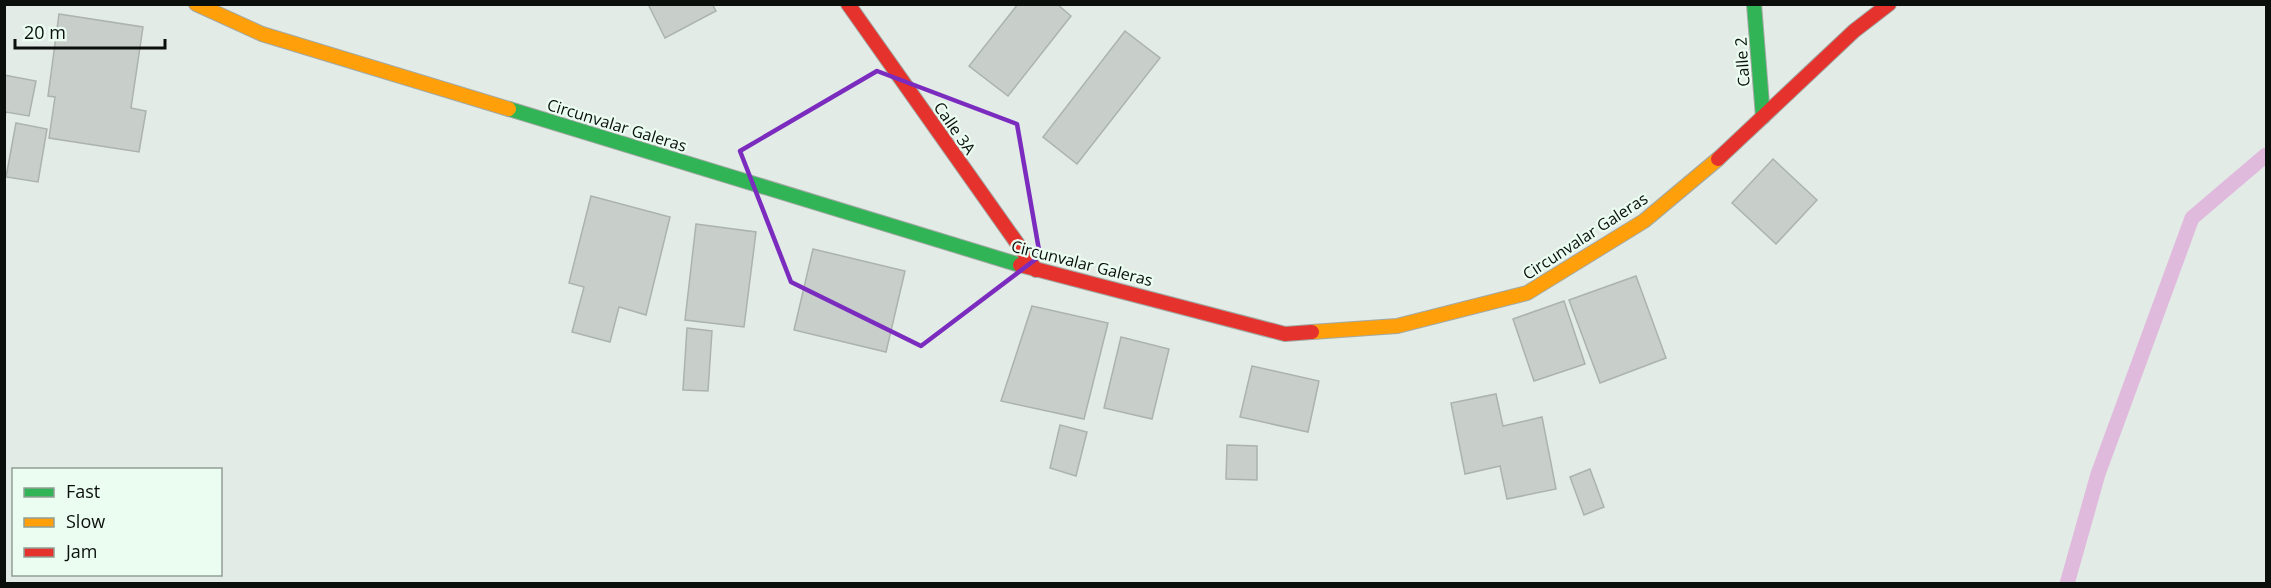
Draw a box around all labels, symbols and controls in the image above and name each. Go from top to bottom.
scale bar [15,12,165,50]
text: 20 m [24,20,66,44]
street label: Calle 2 [1729,37,1755,87]
street label: Circunvalar Galeras [544,93,690,157]
street label: Calle 3A [929,97,982,159]
street label: Circunvalar Galeras [1518,187,1652,285]
street label: Circunvalar Galeras [1009,235,1155,291]
legend [12,468,222,576]
text: Fast [66,479,100,503]
text: Slow [66,509,105,533]
text: Jam [64,539,98,563]

